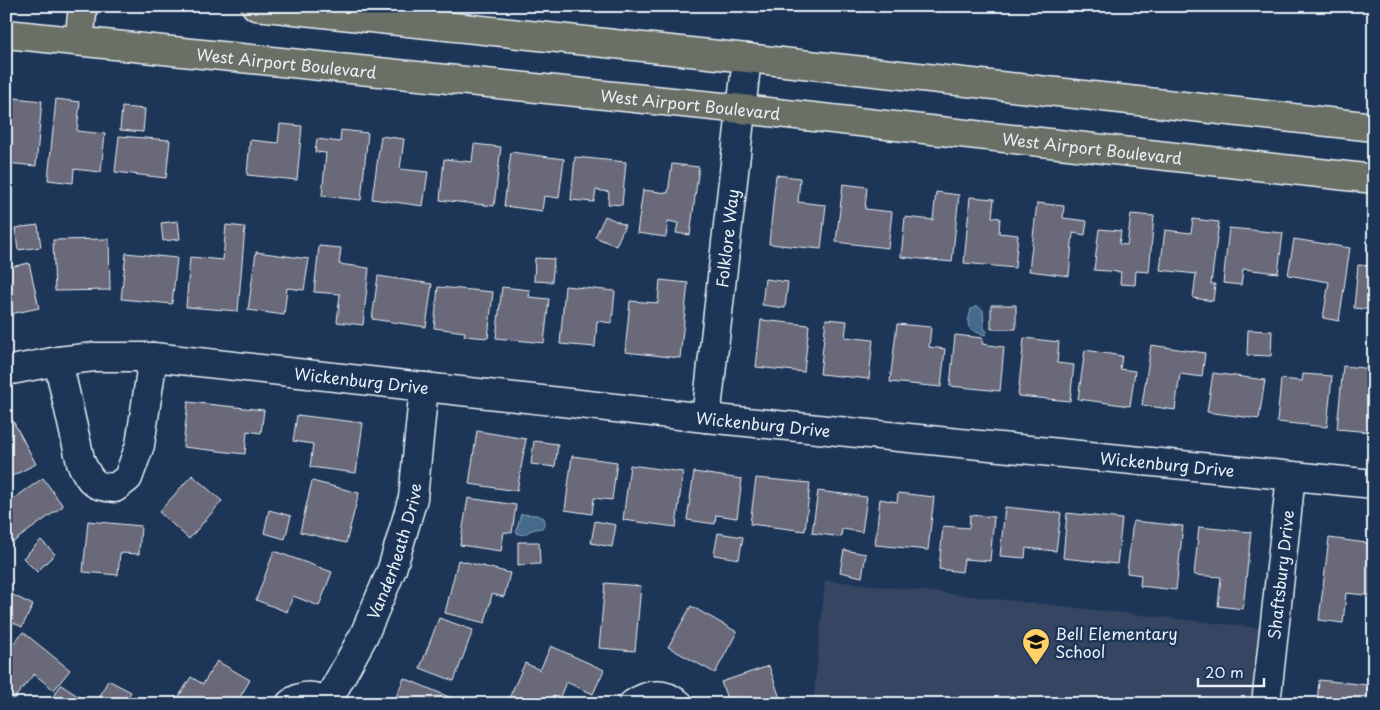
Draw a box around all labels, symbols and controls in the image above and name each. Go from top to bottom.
street label: West Airport Boulevard [195,41,378,84]
street label: West Airport Boulevard [599,83,782,125]
street label: West Airport Boulevard [1001,126,1183,170]
street label: Folklore Way [709,188,744,289]
street label: Wickenburg Drive [293,361,430,399]
street label: Wickenburg Drive [695,405,832,442]
street label: Wickenburg Drive [1099,445,1236,482]
street label: Vanderheath Drive [360,482,426,623]
street label: Shaftsbury Drive [1261,509,1299,641]
place label: Bell Elementary School [1055,621,1178,663]
school or university icon: Bell Elementary School [1021,627,1051,666]
scale bar [1198,655,1264,687]
text: 20 m [1205,660,1244,683]

